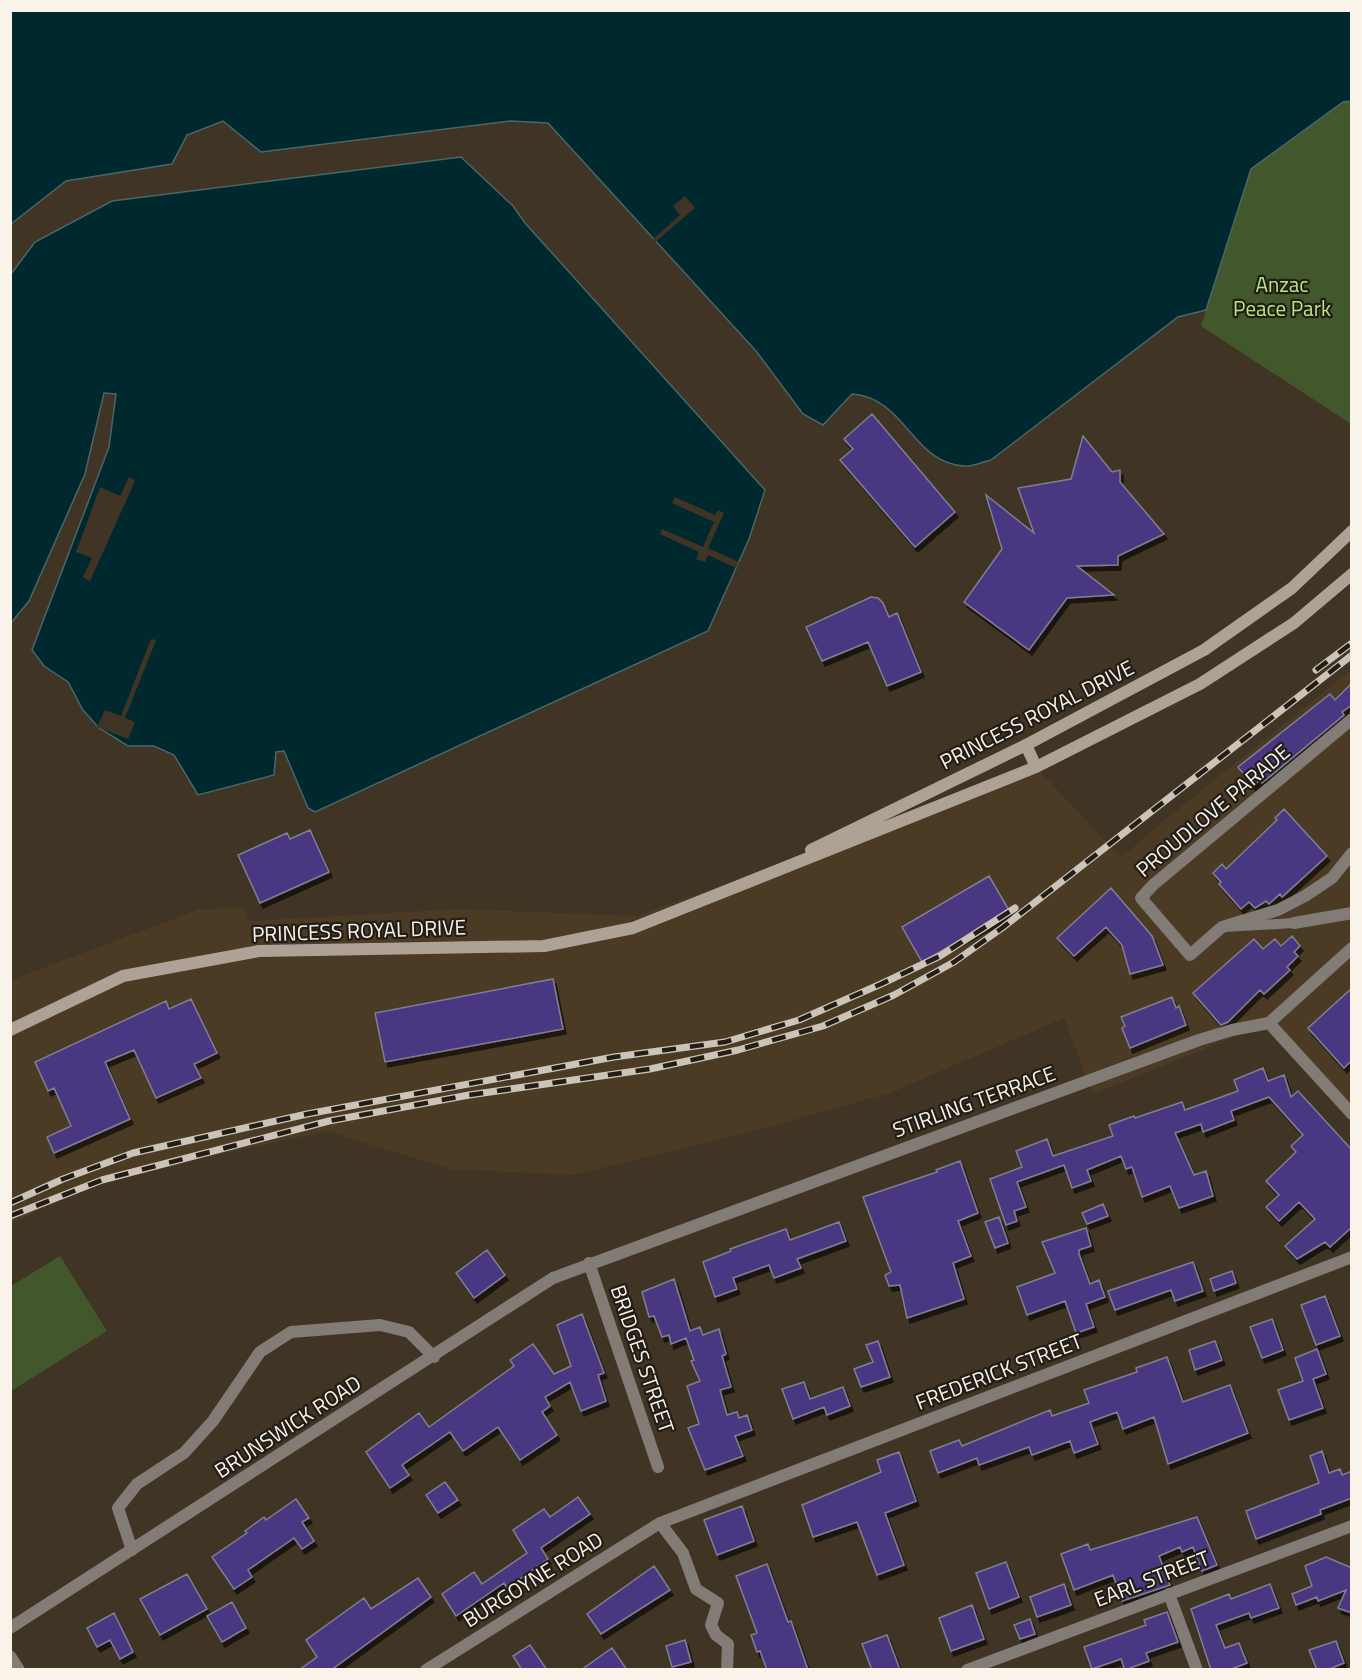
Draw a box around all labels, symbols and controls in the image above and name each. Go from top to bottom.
park label: Anzac Peace Park [1233,268,1331,324]
street label: PRINCESS ROYAL DRIVE [934,651,1139,777]
street label: PROUDLOVE PARADE [1128,736,1296,884]
street label: PRINCESS ROYAL DRIVE [251,910,467,950]
street label: STIRLING TERRACE [888,1057,1060,1145]
street label: BRIDGES STREET [603,1280,683,1437]
street label: FREDERICK STREET [911,1325,1087,1418]
street label: BRUNSWICK ROAD [208,1367,367,1486]
street label: BURGOYNE ROAD [456,1523,609,1635]
street label: EARL STREET [1089,1541,1214,1615]

